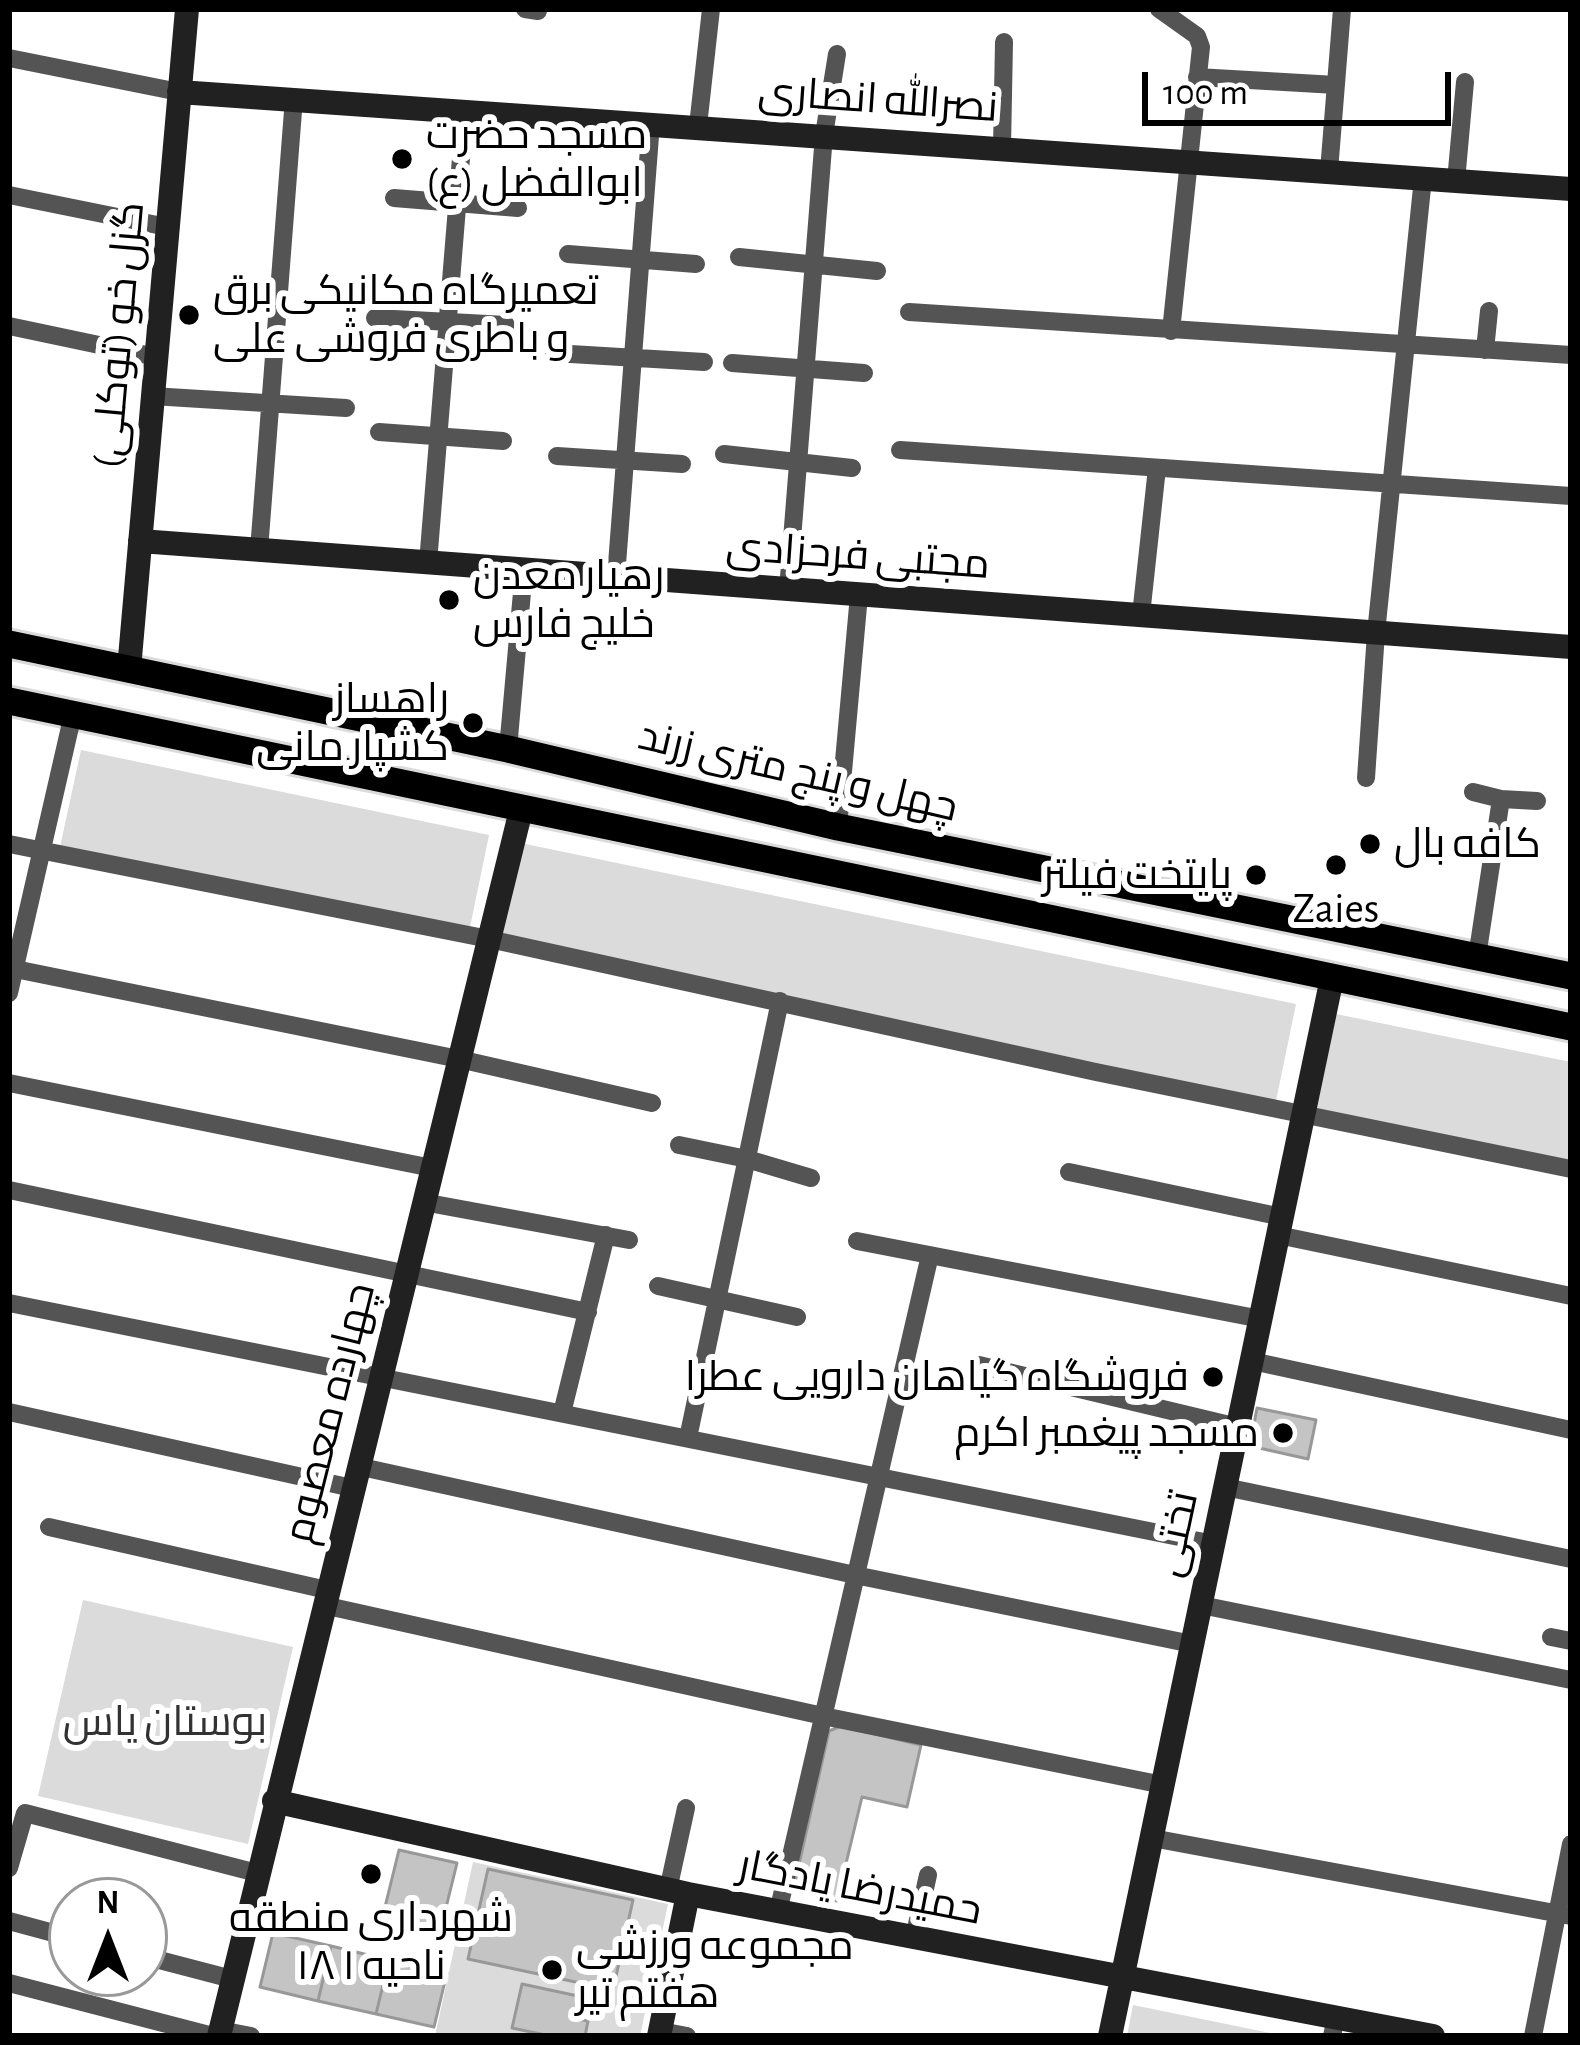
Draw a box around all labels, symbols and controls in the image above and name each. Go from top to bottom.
scale bar [1148,48,1457,122]
street label: نصرالله انصاری [756,66,1000,134]
text: 100 m [1163,75,1248,111]
place label: مسجد حضرت ابوالفضل (ع) [426,110,647,208]
marker: مسجد حضرت ابوالفضل (ع) [389,146,415,172]
street label: گزل خو (توکلی) [82,200,156,470]
place label: تعمیرگاه مکانیکی برق و باطری فروشی علی [213,266,599,364]
marker: تعمیرگاه مکانیکی برق و باطری فروشی علی [176,302,202,328]
street label: مجتبی فرحزادی [724,522,992,590]
place label: رهیار معدن خلیج فارس [473,551,664,650]
marker: رهیار معدن خلیج فارس [436,587,462,613]
place label: راهساز کشپار مانی [256,674,449,772]
marker: راهساز کشپار مانی [460,710,486,736]
street label: چهل و پنج متری زرند [633,711,963,833]
place label: کافه بال [1394,819,1541,869]
marker: کافه بال [1357,831,1383,857]
place label: پایتخت فیلتر [1043,850,1232,900]
marker: Zaies [1323,852,1349,878]
marker: پایتخت فیلتر [1243,862,1269,888]
place label: Zaies [1293,884,1379,934]
street label: چهارده معصوم [273,1278,387,1548]
place label: فروشگاه گیاهان دارویی عطرا [685,1352,1189,1402]
marker: فروشگاه گیاهان دارویی عطرا [1200,1364,1226,1390]
place label: مسجد پیغمبر اکرم [954,1408,1259,1458]
marker: مسجد پیغمبر اکرم [1270,1420,1296,1446]
street label: تختی [1142,1487,1210,1581]
park label: بوستان یاس [63,1697,267,1747]
street label: حمیدرضا یادگار [734,1840,986,1936]
marker: شهرداری منطقه ۱۸ ناحیه ۱ [358,1861,384,1887]
north arrow [48,1877,168,1997]
text: N [97,1887,119,1920]
place label: شهرداری منطقه ۱۸ ناحیه ۱ [229,1893,513,1992]
place label: مجموعه ورزشی هفتم تیر [576,1921,854,2020]
marker: مجموعه ورزشی هفتم تیر [539,1957,565,1983]

